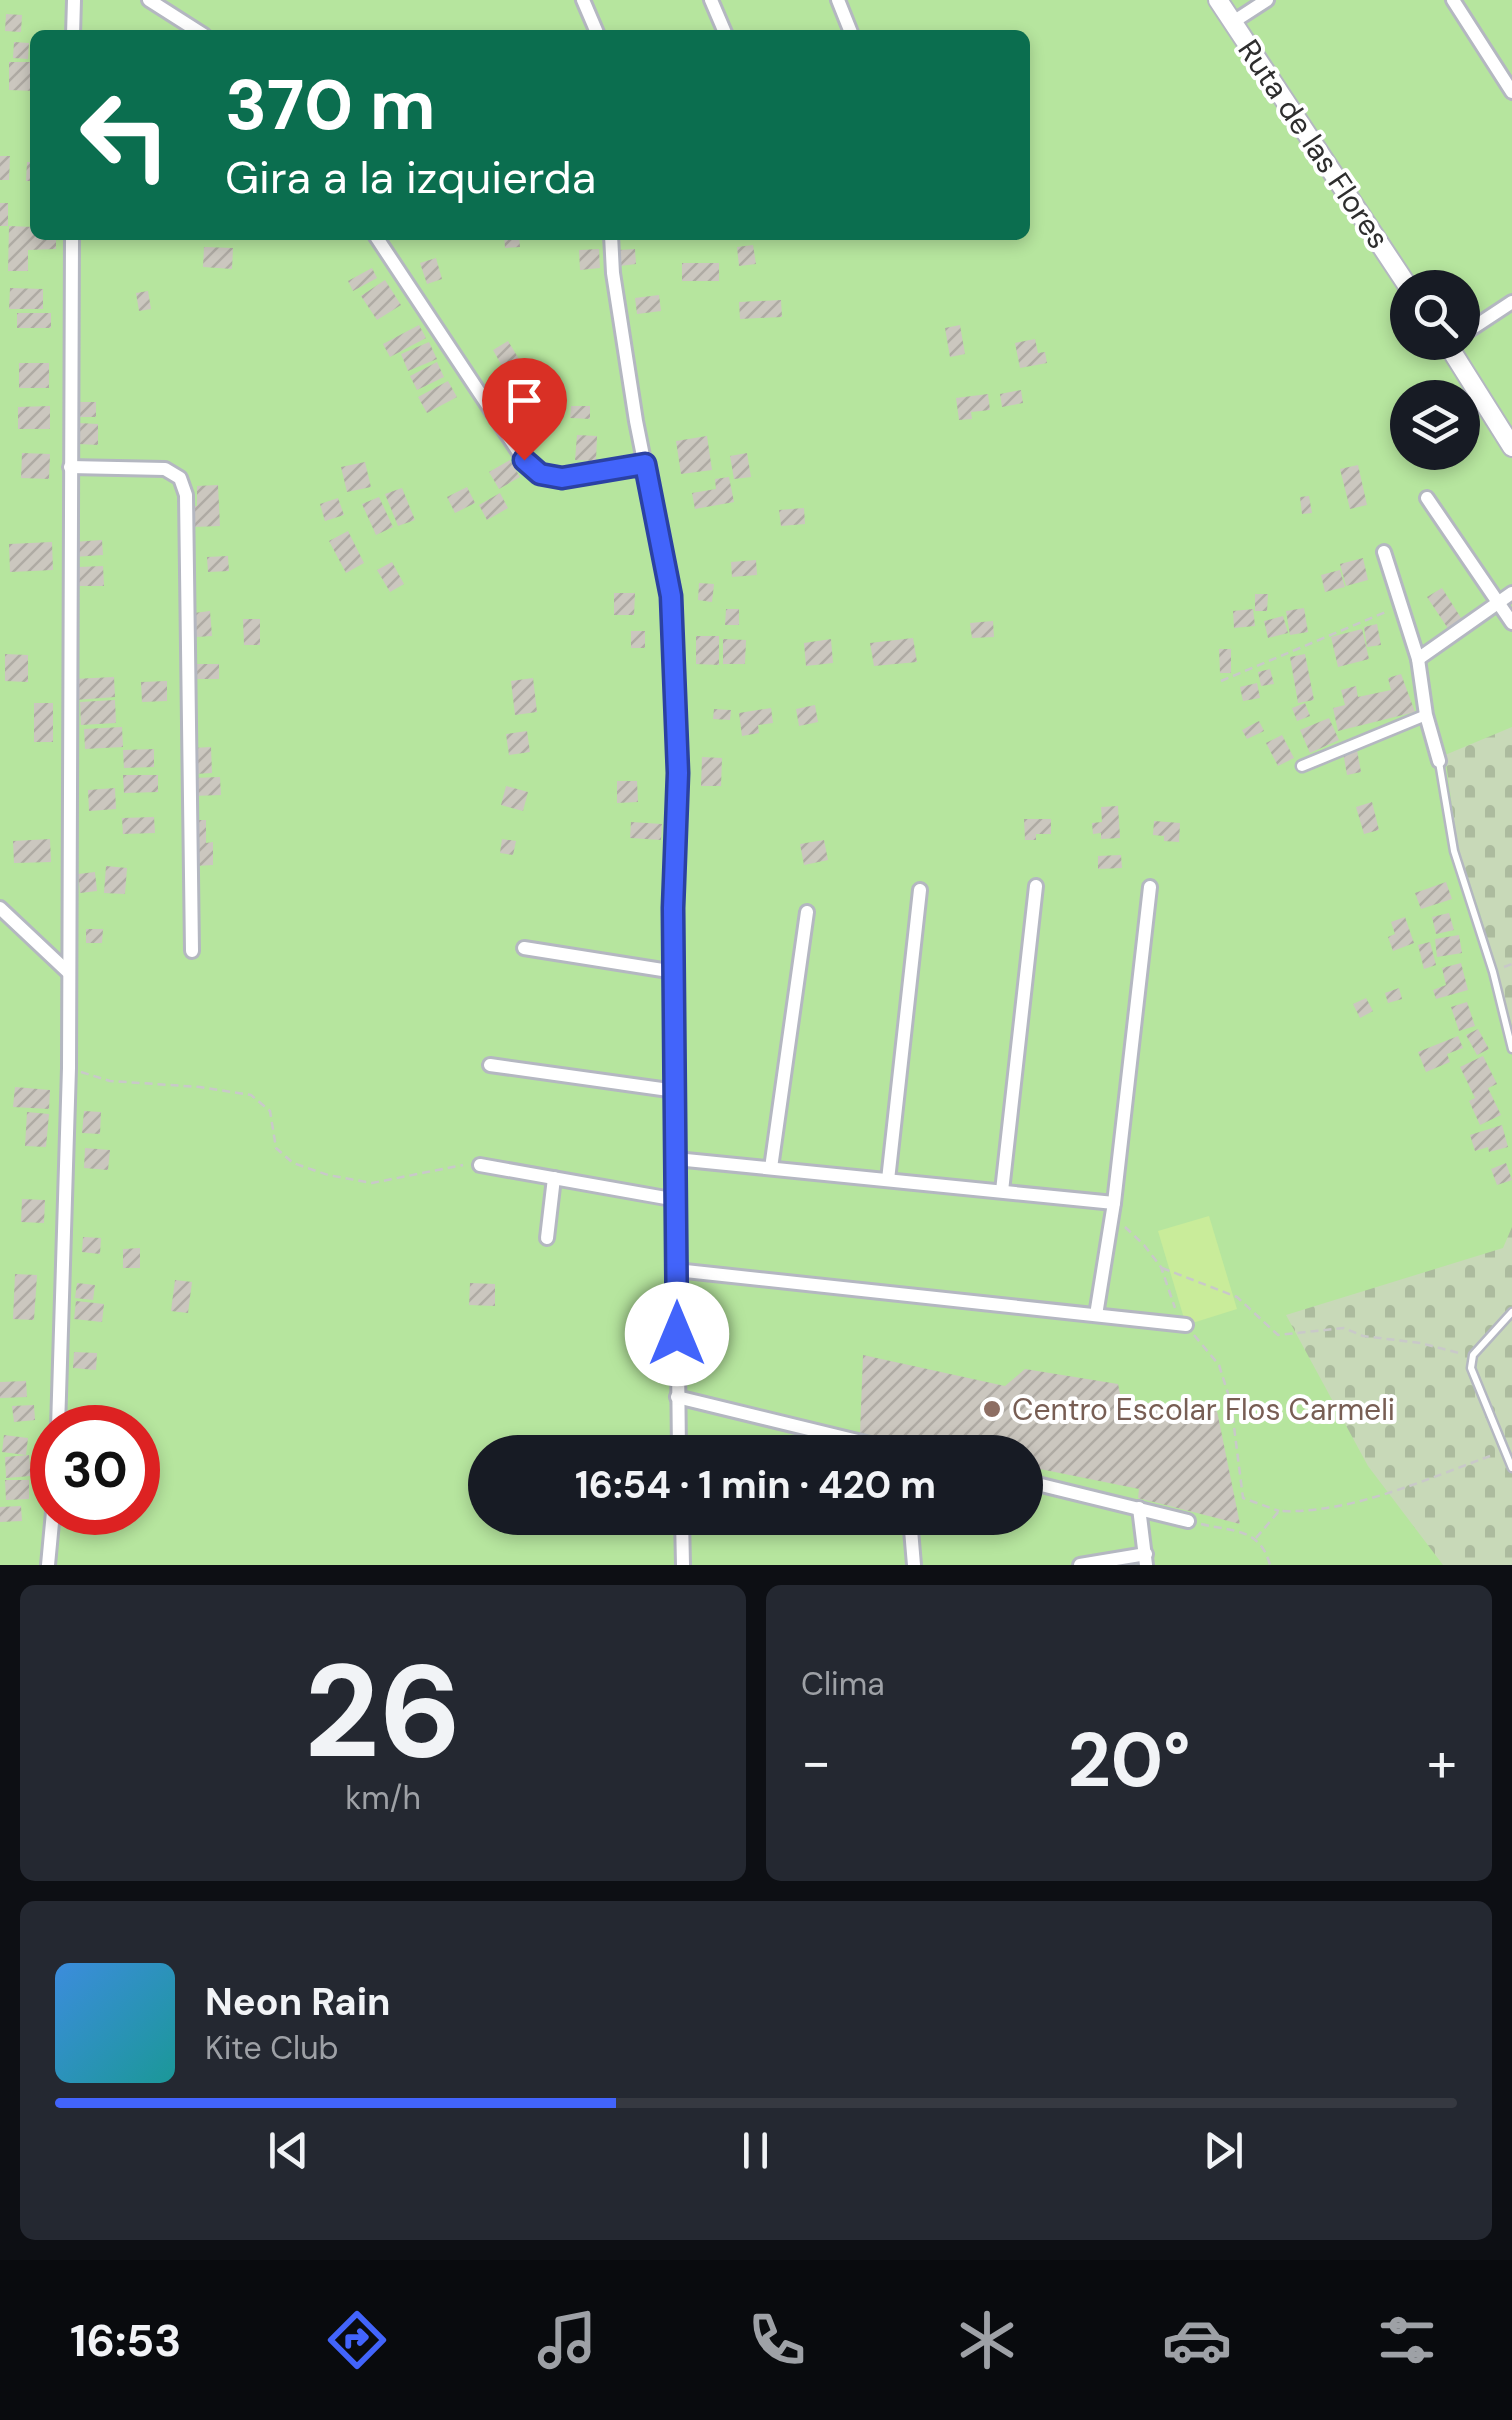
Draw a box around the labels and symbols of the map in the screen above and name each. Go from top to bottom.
street label: Ruta de las Flores [1230,32,1398,256]
pin [482,358,567,461]
position arrow [625,1282,729,1386]
place label: Centro Escolar Flos Carmeli [1012,1390,1395,1429]
marker: Centro Escolar Flos Carmeli [981,1398,1003,1420]
speed limit sign: 30 [30,1405,160,1535]

